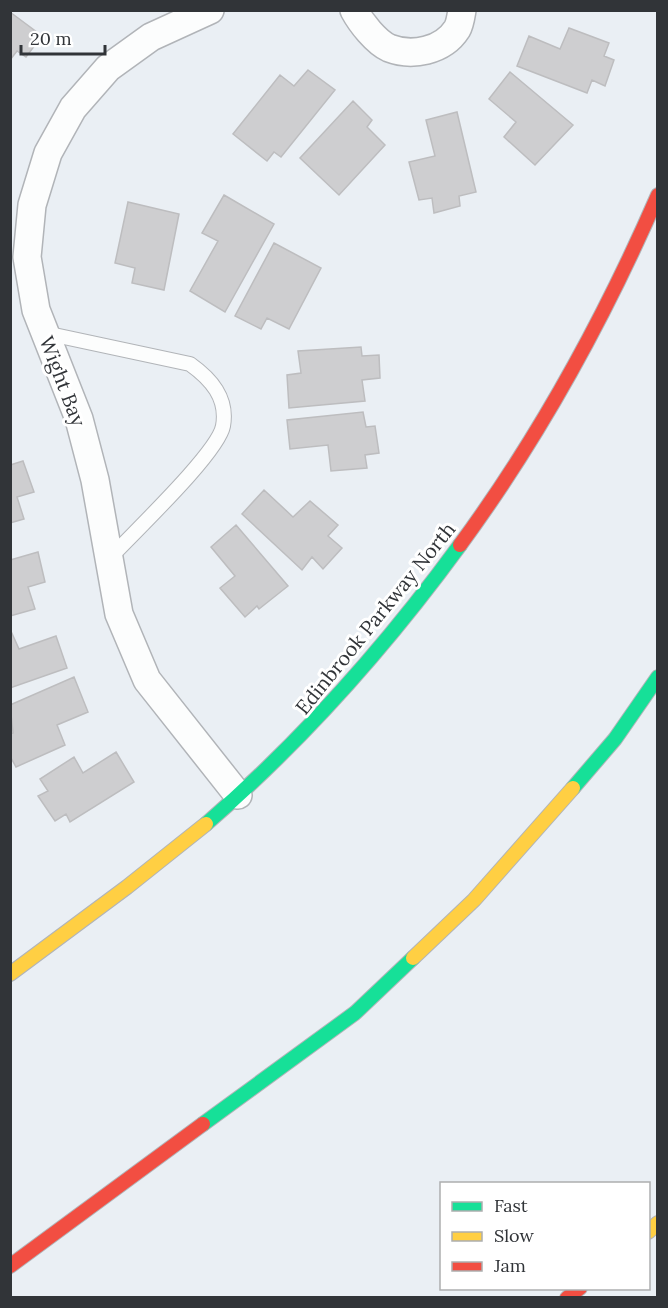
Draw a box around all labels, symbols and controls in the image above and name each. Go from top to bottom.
scale bar [21,18,105,56]
text: 20 m [30,27,72,50]
street label: Wight Bay [34,332,92,430]
street label: Edinbrook Parkway North [290,517,460,719]
legend [440,1182,650,1290]
text: Fast [494,1194,528,1217]
text: Slow [494,1224,534,1247]
text: Jam [493,1254,526,1277]

